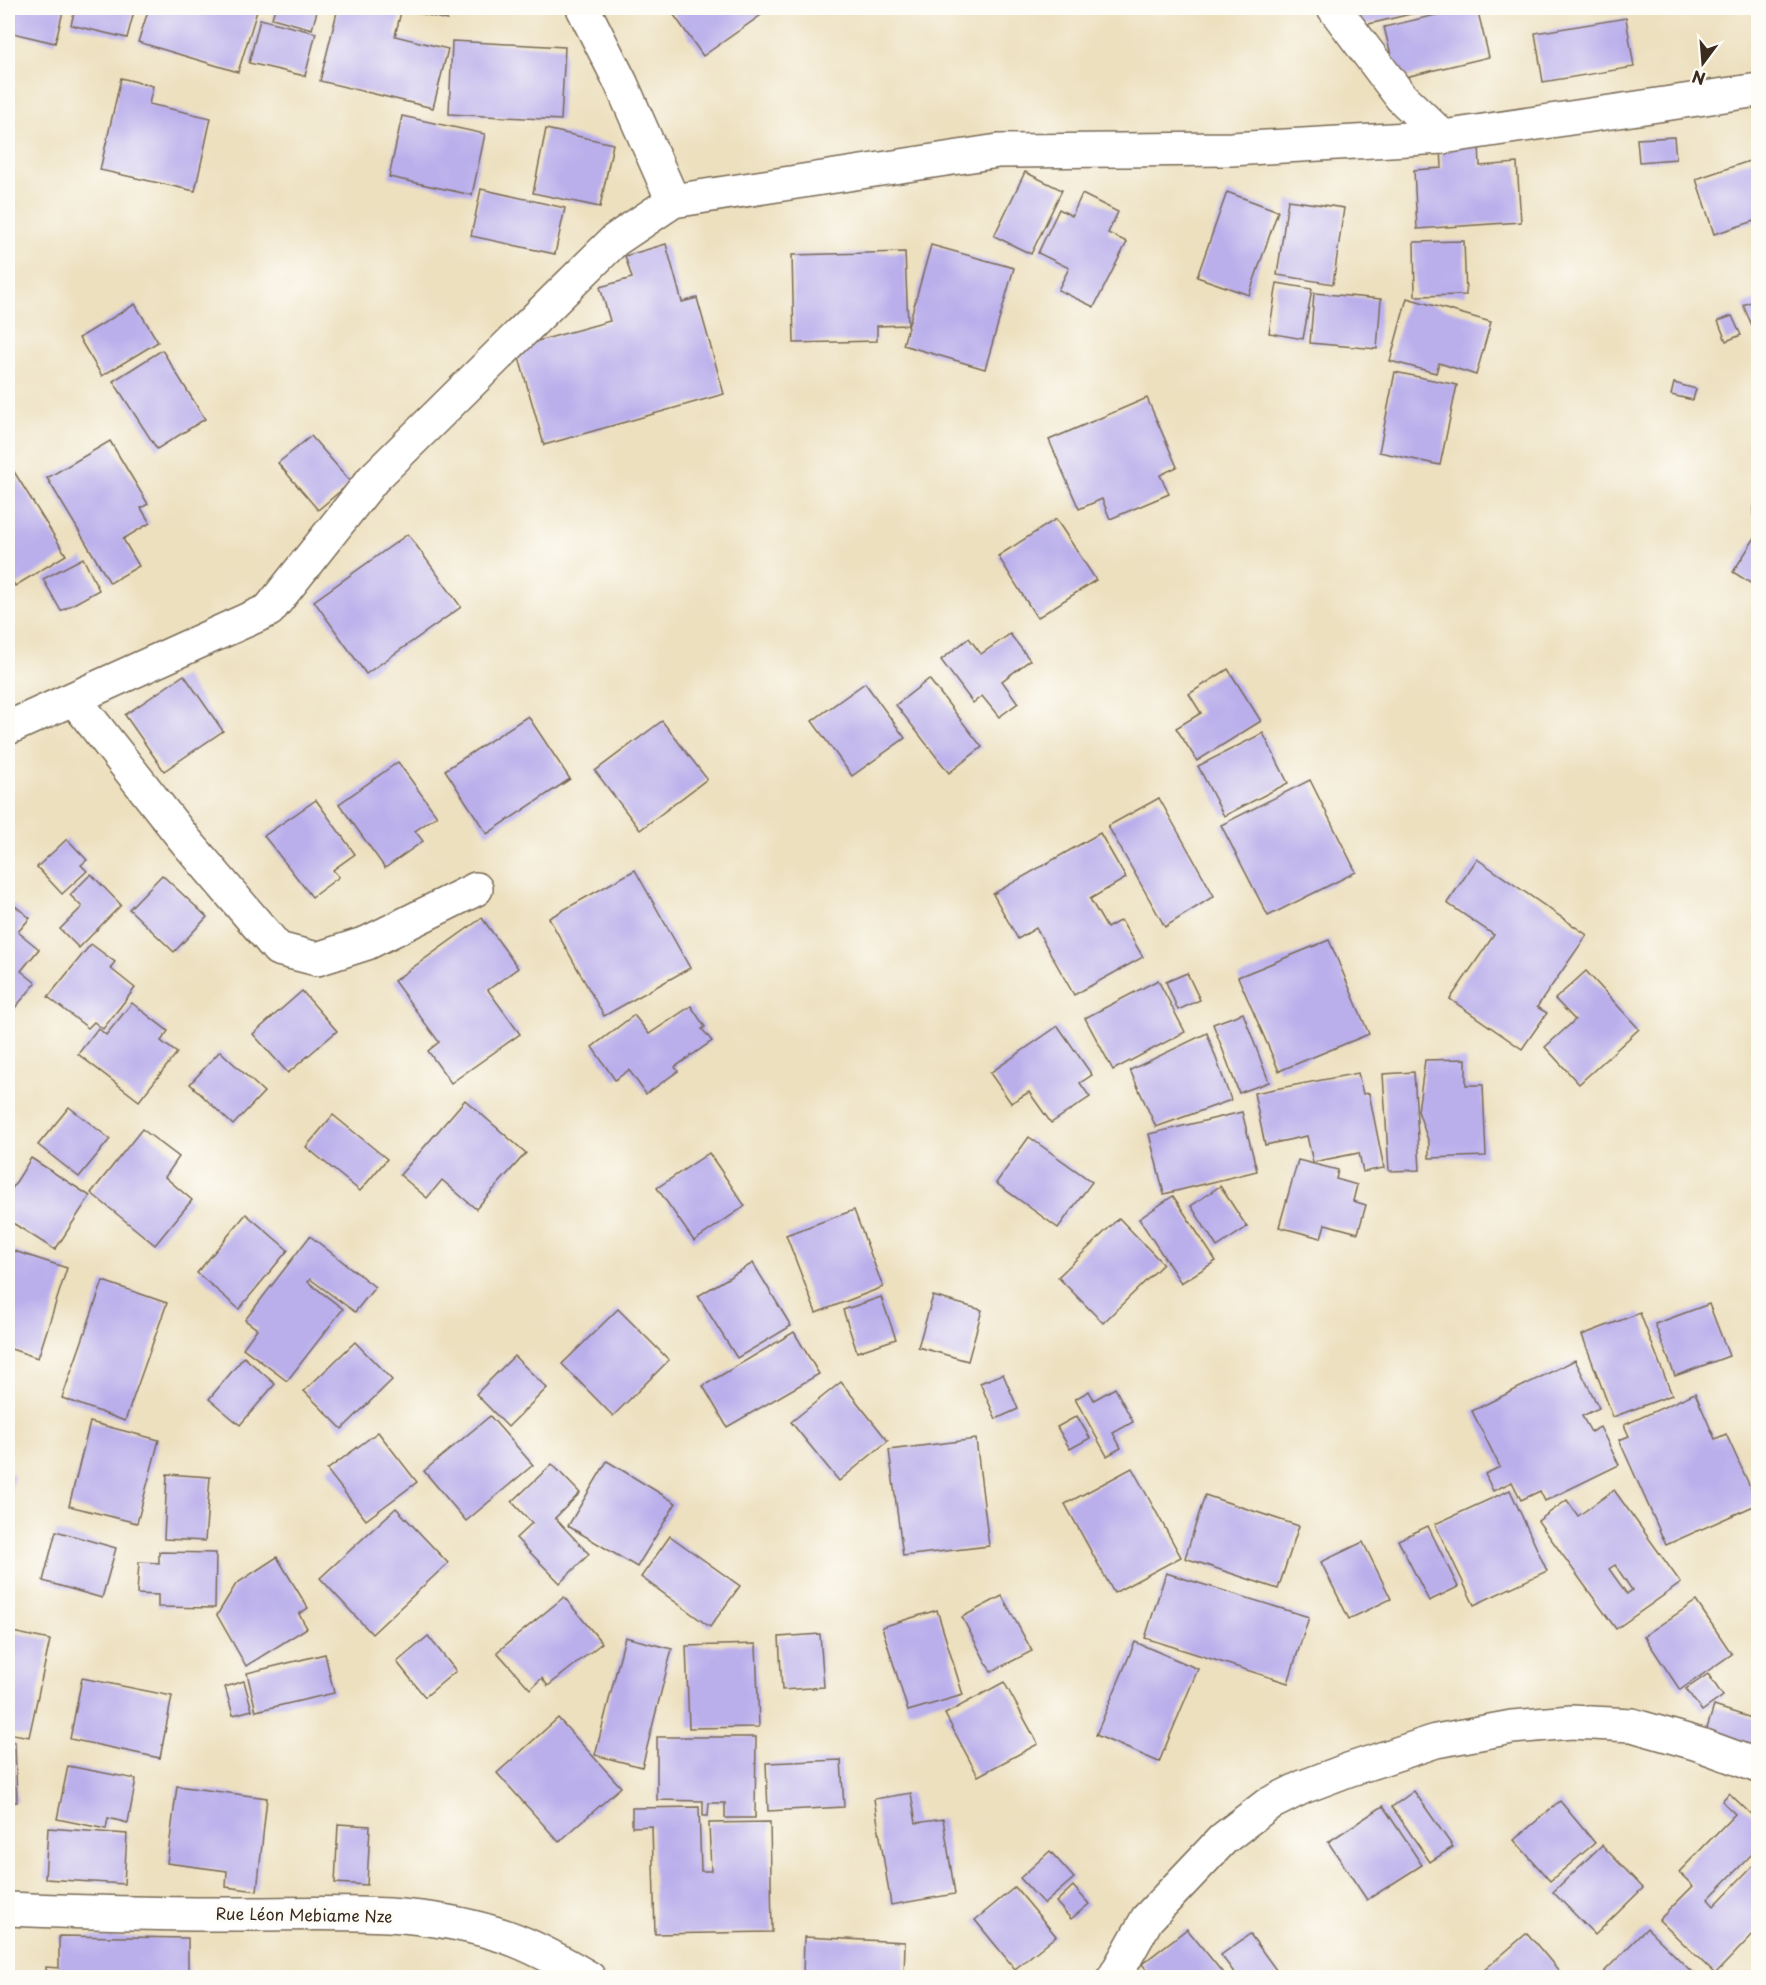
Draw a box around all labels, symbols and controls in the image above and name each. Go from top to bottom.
north arrow [1673,33,1733,93]
text: N [1689,65,1708,92]
street label: Rue Léon Mebiame Nze [215,1900,393,1928]

